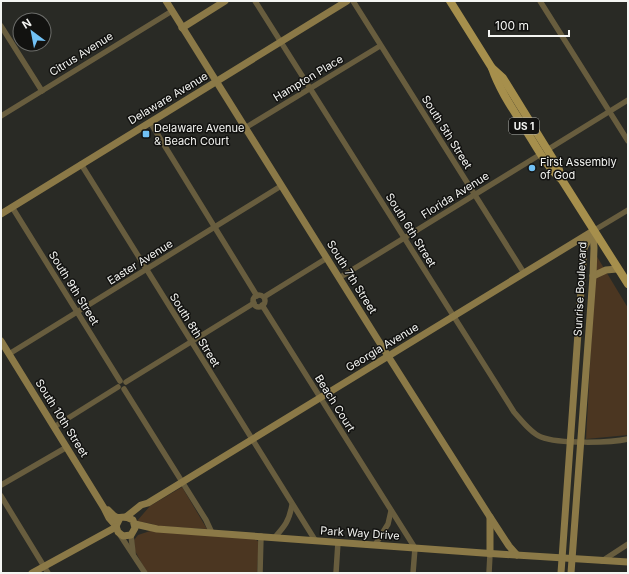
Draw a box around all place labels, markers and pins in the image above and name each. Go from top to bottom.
place label: Delaware Avenue & Beach Court [154,121,244,148]
marker: Delaware Avenue & Beach Court [141,129,151,139]
place label: First Assembly of God [540,155,617,182]
marker: First Assembly of God [527,163,537,173]

